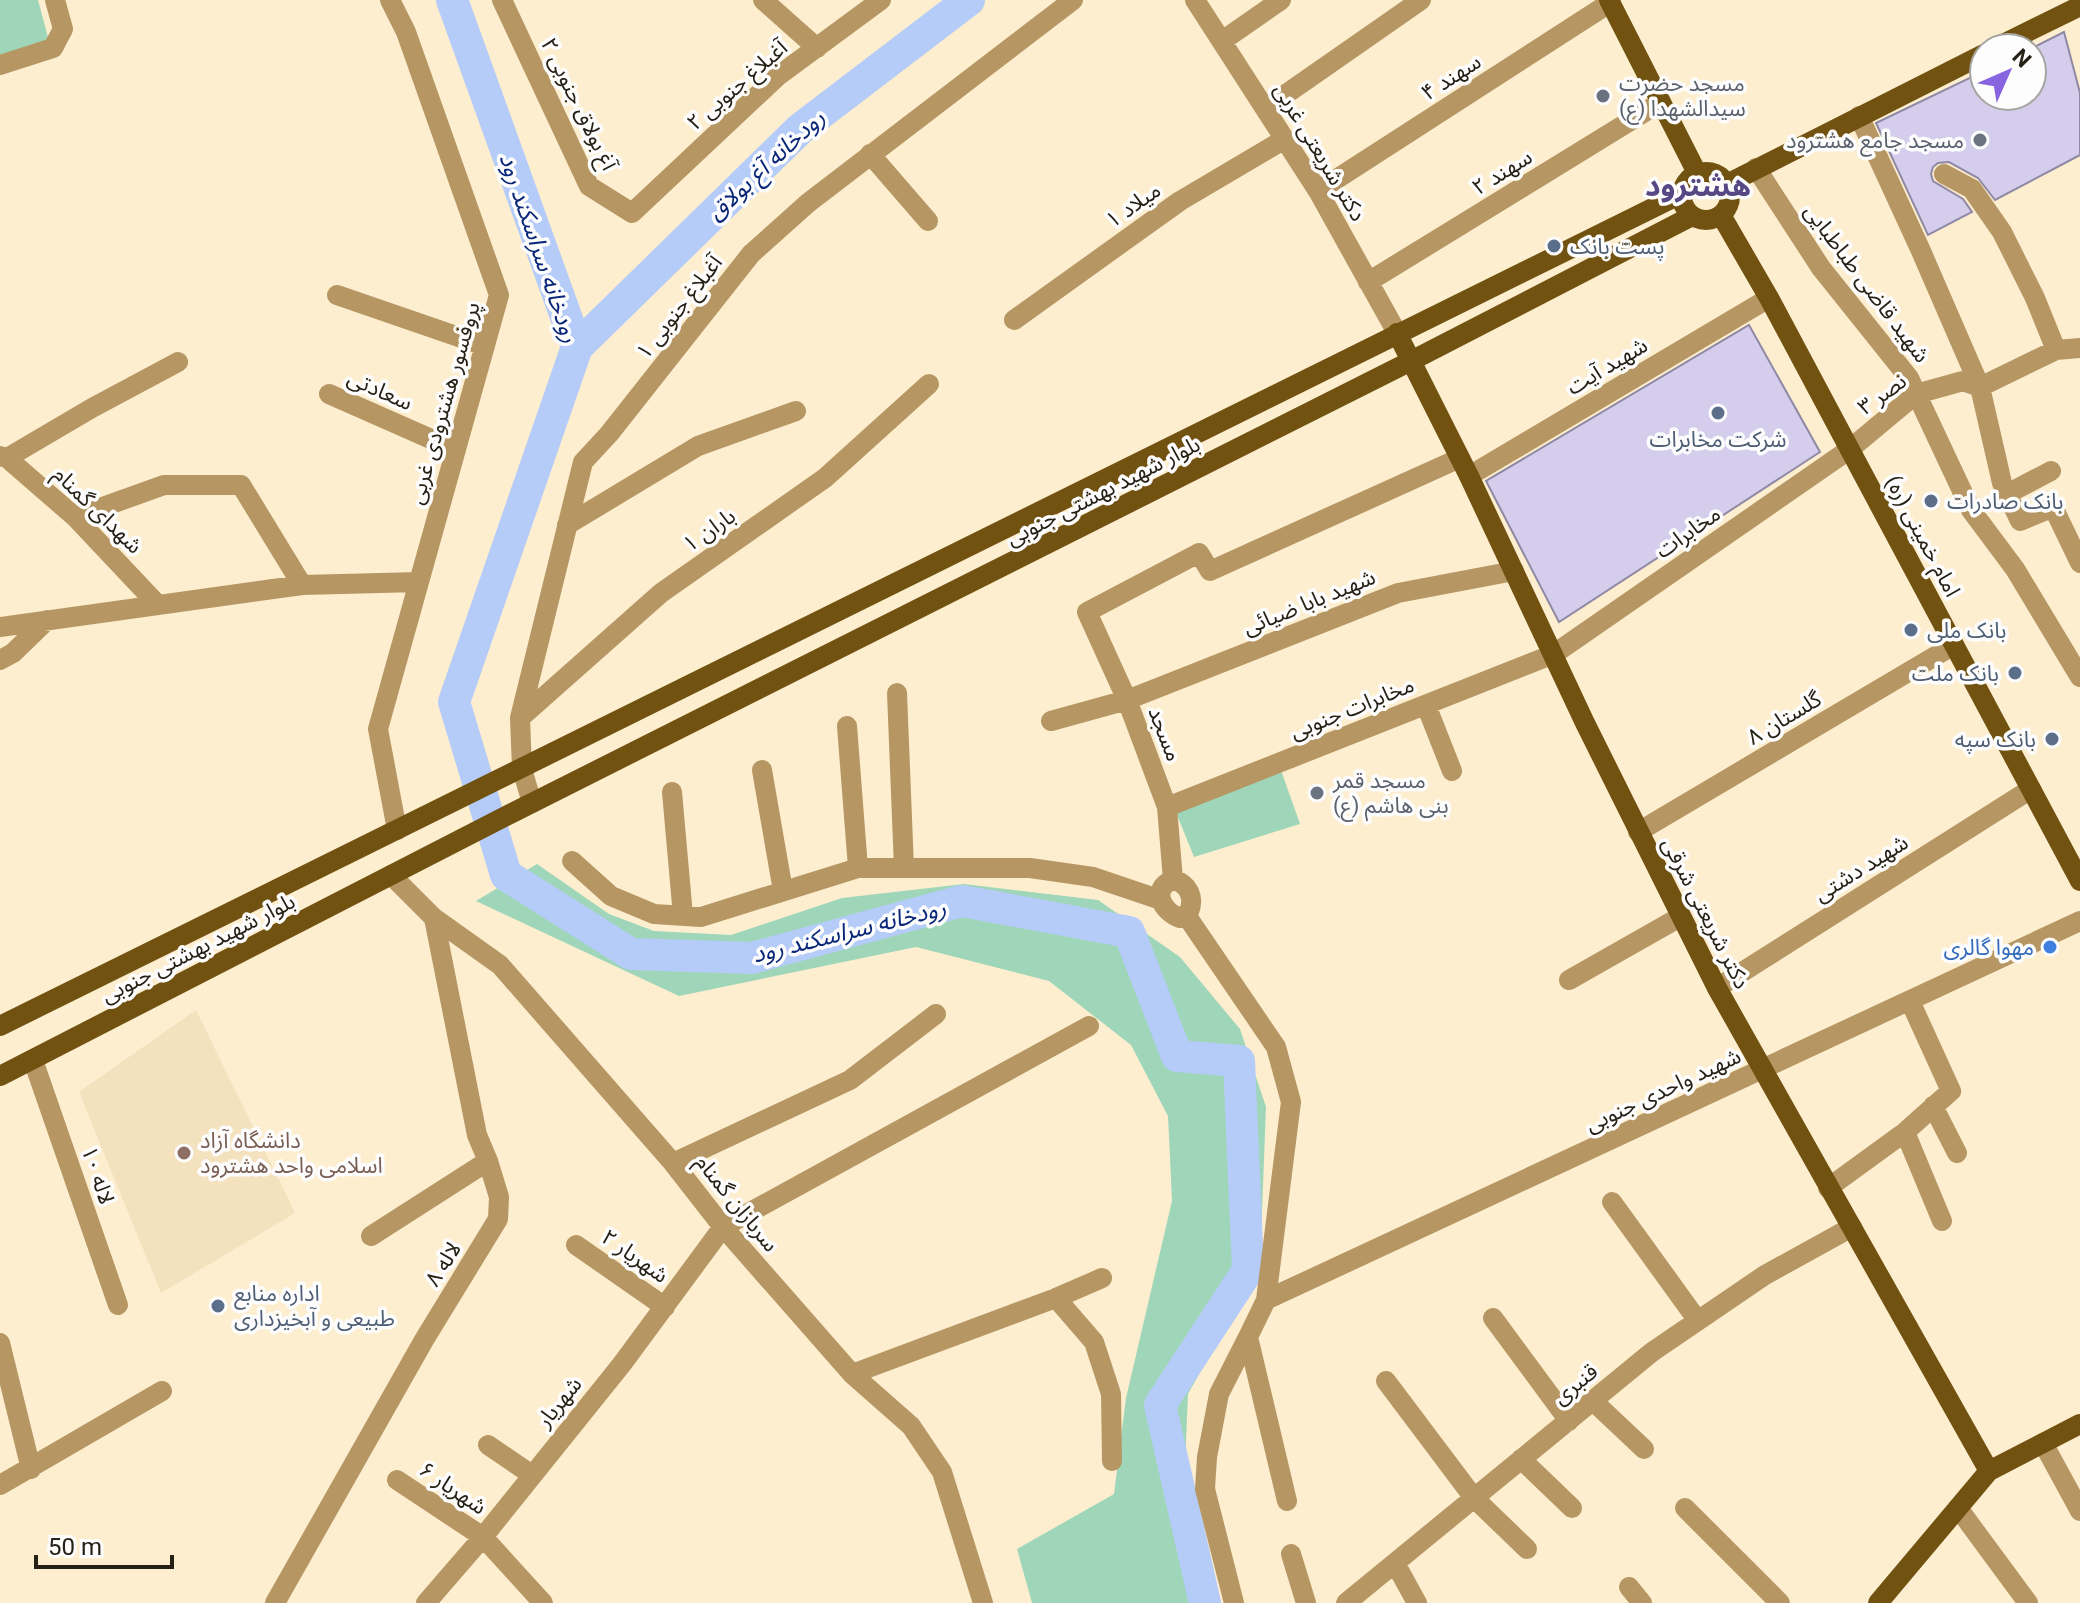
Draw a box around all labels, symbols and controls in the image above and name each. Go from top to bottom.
north arrow [1968,32,2048,112]
street label: آغ بولاق جنوبی ۲ [533,34,623,178]
street label: آغبلاغ جنوبی ۲ [682,34,796,138]
text: N [2007,44,2036,73]
street label: سهند ۴ [1417,49,1485,105]
place label: مسجد حضرت سیدالشهدا (ع) [1619,71,1746,125]
street label: دکتر شریعتی غربی [1269,79,1371,225]
marker: مسجد حضرت سیدالشهدا (ع) [1594,87,1612,105]
water label: رودخانه آغ بولاق [702,103,833,229]
place label: مسجد جامع هشترود [1786,128,1964,157]
marker: مسجد جامع هشترود [1971,131,1989,149]
street label: سهند ۲ [1468,144,1536,200]
water label: رودخانه سراسکند رود [493,150,585,347]
district label: هشترود [1645,168,1751,203]
street label: میلاد ۱ [1101,177,1165,233]
street label: شهید قاضی طباطبایی [1799,199,1935,367]
place label: پست بانک [1570,234,1664,261]
marker: پست بانک [1545,237,1563,255]
street label: آغبلاغ جنوبی ۱ [631,249,731,366]
street label: پروفسور هشترودی غربی [403,299,487,508]
street label: شهید آیت [1562,332,1652,400]
street label: سعادتی [344,365,416,415]
street label: نصر ۳ [1853,368,1911,420]
marker: شرکت مخابرات [1709,404,1727,422]
place label: شرکت مخابرات [1650,427,1786,452]
street label: بلوار شهید بهشتی جنوبی [1002,431,1205,552]
street label: شهدای گمنام [46,461,148,561]
street label: امام خمینی (ره) [1877,471,1965,603]
place label: بانک صادرات [1947,489,2064,515]
marker: بانک صادرات [1922,492,1940,510]
street label: مخابرات [1651,501,1725,563]
street label: باران ۱ [678,503,741,558]
street label: شهيد بابا ضيائی [1239,564,1379,640]
place label: بانک ملی [1927,618,2007,643]
marker: بانک ملی [1902,621,1920,639]
place label: بانک ملت [1912,661,1999,686]
marker: بانک ملت [2006,664,2024,682]
street label: مخابرات جنوبی [1286,672,1418,744]
street label: گلستان ۸ [1742,686,1826,750]
street label: مسجد [1143,703,1187,765]
place label: بانک سپه [1955,727,2036,754]
marker: بانک سپه [2043,730,2061,748]
place label: مسجد قمر بنی هاشم (ع) [1332,768,1449,822]
marker: مسجد قمر بنی هاشم (ع) [1308,784,1326,802]
street label: شهید دشتی [1809,829,1913,907]
street label: دکتر شریعتی شرقی [1657,833,1755,993]
street label: بلوار شهید بهشتی جنوبی [97,888,300,1009]
water label: رودخانه سراسکند رود [749,893,949,969]
place label: مهوا گالری [1944,935,2034,960]
marker: مهوا گالری [2041,938,2059,956]
street label: شهید واحدی جنوبی [1581,1043,1745,1137]
place label: دانشگاه آزاد اسلامی واحد هشترود [200,1128,383,1178]
street label: لاله ۱۰ [76,1143,120,1207]
marker: دانشگاه آزاد اسلامی واحد هشترود [175,1144,193,1162]
street label: سربازان گمنام [687,1150,784,1259]
street label: شهریار ۲ [596,1224,673,1289]
street label: لاله ۸ [420,1237,466,1291]
place label: اداره منابع طبیعی و آبخیزداری [234,1281,395,1332]
marker: اداره منابع طبیعی و آبخیزداری [209,1297,227,1315]
street label: قنبری [1548,1358,1602,1410]
street label: شهریار [531,1372,588,1434]
street label: شهریار ۶ [414,1457,491,1520]
scale bar [36,1519,172,1569]
text: 50 m [48,1533,102,1561]

